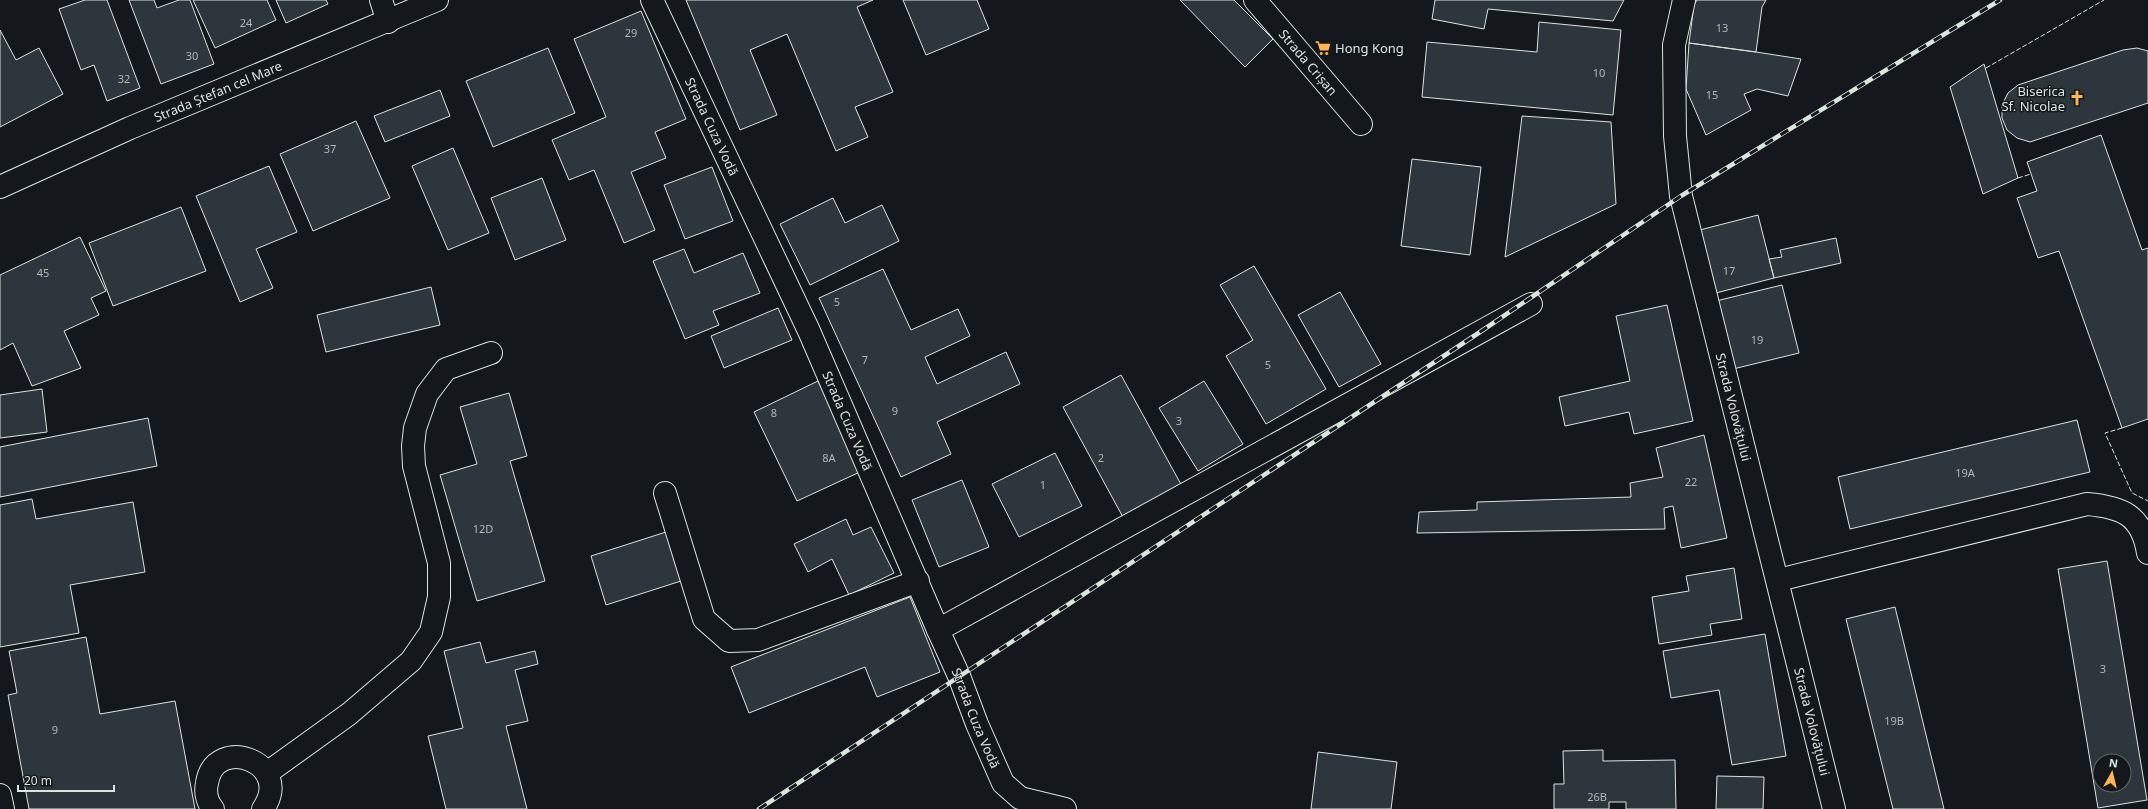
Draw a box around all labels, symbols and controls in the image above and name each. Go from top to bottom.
house number: 24 [240,15,253,30]
house number: 13 [1716,20,1728,35]
house number: 29 [625,25,637,40]
street label: Strada Crișan [1275,26,1342,99]
supermarket icon: Hong Kong [1314,39,1332,57]
place label: Hong Kong [1335,39,1404,57]
house number: 30 [186,48,198,63]
street label: Strada Ștefan cel Mare [151,57,285,126]
house number: 10 [1593,65,1605,80]
house number: 32 [118,71,130,86]
street label: Strada Cuza Vodă [681,74,743,179]
place label: Biserica Sf. Nicolae [2001,82,2065,115]
house number: 15 [1706,87,1718,102]
church icon: Biserica Sf. Nicolae [2068,89,2086,107]
house number: 37 [324,141,336,156]
house number: 17 [1723,263,1735,278]
house number: 45 [37,265,49,280]
house number: 5 [834,294,840,309]
house number: 19 [1751,332,1763,347]
street label: Strada Volovățului [1712,351,1756,463]
house number: 7 [862,352,868,367]
house number: 5 [1265,357,1271,372]
street label: Strada Cuza Vodă [818,368,877,473]
house number: 9 [892,403,898,418]
house number: 8 [771,405,777,420]
house number: 3 [1176,413,1182,428]
house number: 8A [822,450,837,465]
house number: 2 [1098,450,1104,465]
house number: 19A [1955,465,1976,480]
house number: 22 [1685,474,1697,489]
house number: 1 [1040,477,1046,492]
house number: 12D [473,521,493,536]
house number: 3 [2100,661,2106,676]
street label: Strada Cuza Vodă [948,665,1004,771]
street label: Strada Volovățului [1790,666,1834,777]
house number: 19B [1884,713,1904,728]
house number: 9 [52,722,58,737]
north arrow [2092,753,2132,793]
text: N [2108,755,2119,771]
scale bar [18,767,114,793]
text: 20 m [24,772,52,789]
house number: 26B [1587,789,1607,804]

